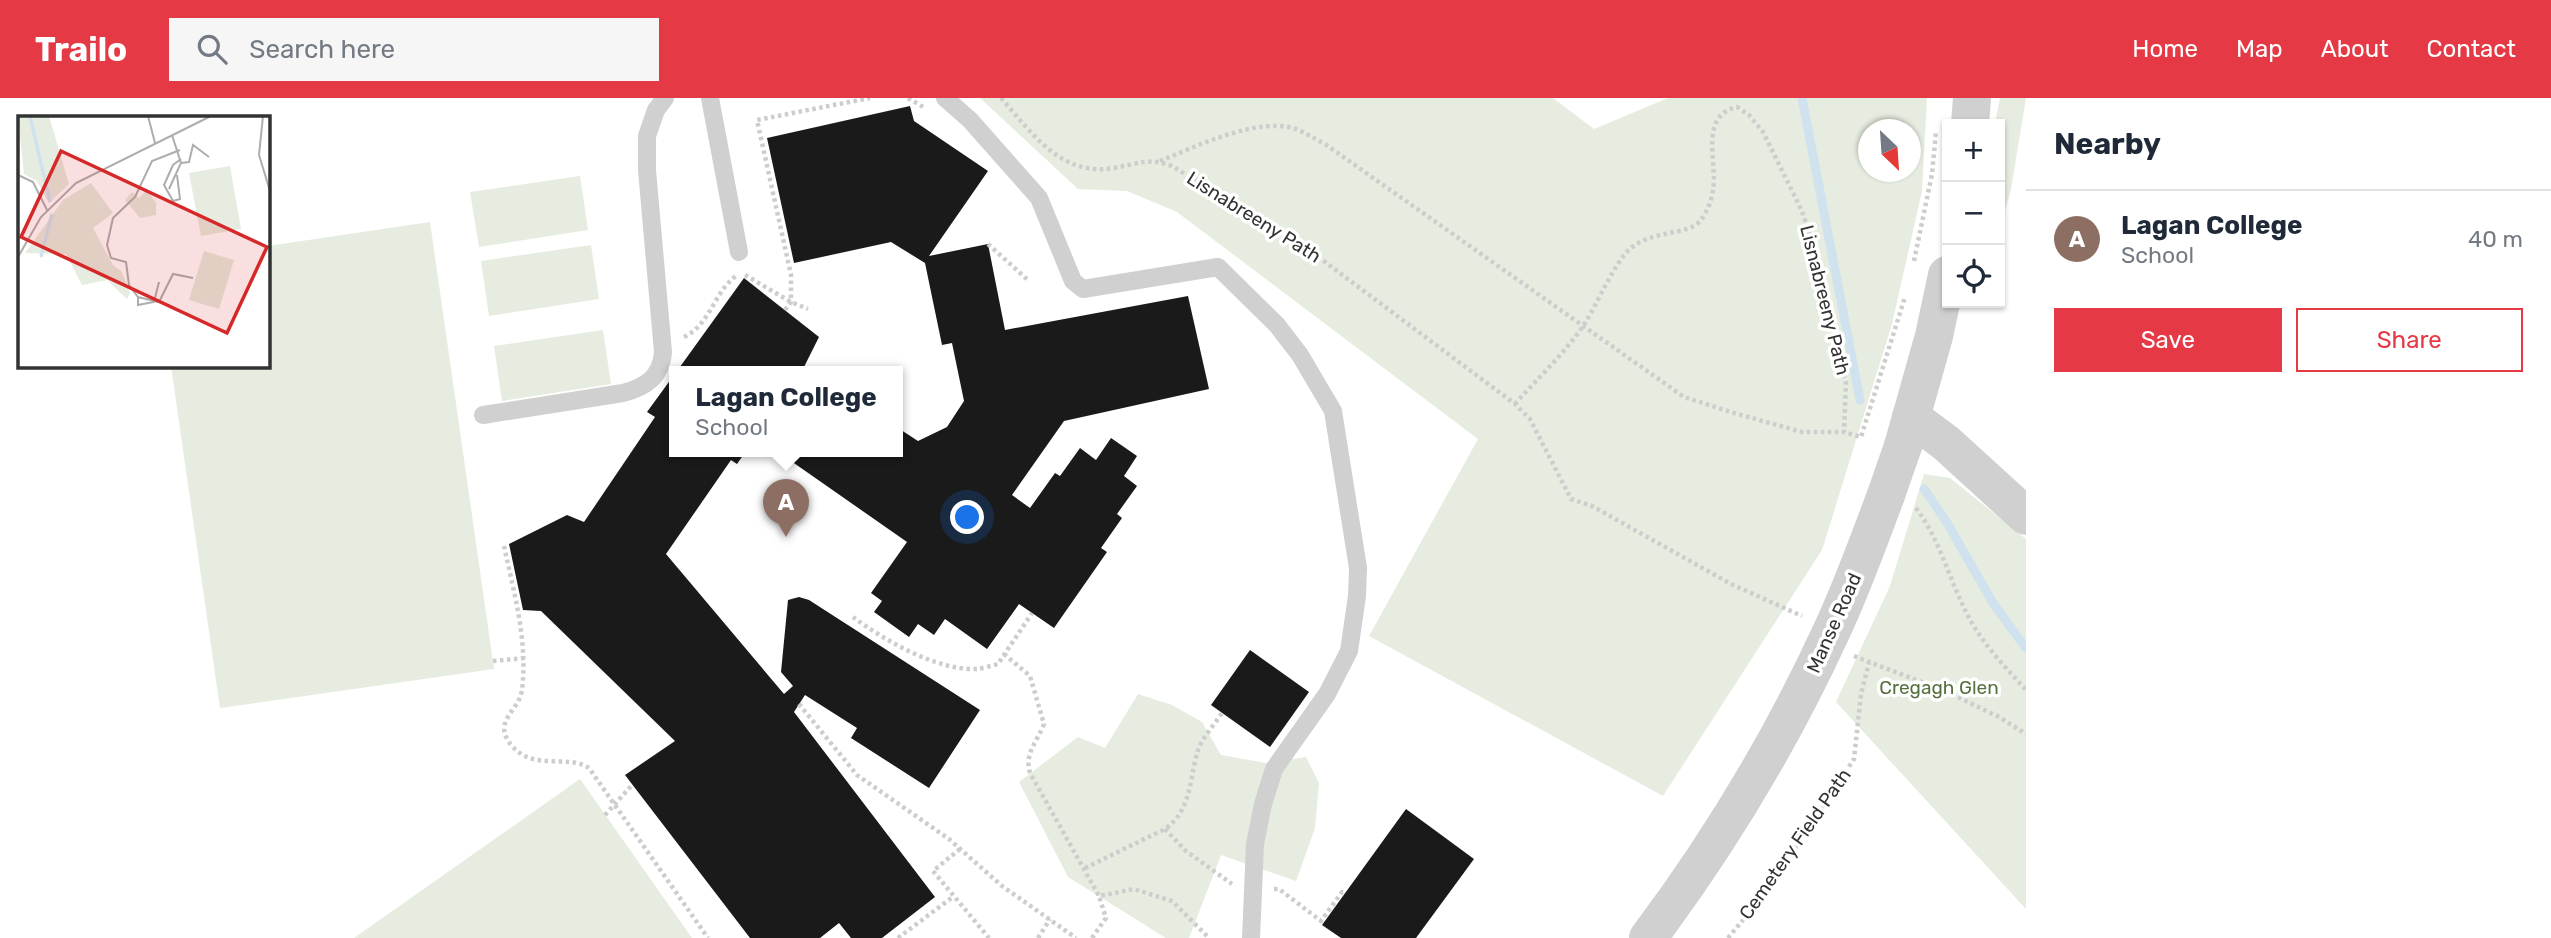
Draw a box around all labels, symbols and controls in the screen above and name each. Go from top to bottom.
search box [169,18,659,81]
text: Trailo [35,30,127,69]
icon: search [193,30,231,68]
text: Search here [249,34,395,65]
text: Home [2132,35,2198,63]
text: Map [2236,35,2283,63]
text: About [2321,35,2389,63]
text: Contact [2427,35,2516,63]
inset map [18,116,270,368]
north arrow [1858,119,1921,182]
map controls [1942,119,2005,308]
button: + [1942,119,2005,182]
text: Nearby [2054,126,2161,162]
street label: Lisnabreeny Path [1183,166,1325,268]
button: − [1942,182,2005,245]
text: Lagan College [2121,210,2302,241]
street label: Lisnabreeny Path [1795,223,1855,377]
text: A [2069,225,2085,253]
text: 40 m [2468,225,2523,253]
text: School [2121,241,2194,269]
button: locate [1942,245,2005,308]
button: Save [2054,308,2282,372]
button: Share [2296,308,2523,372]
popup [669,366,903,457]
text: Lagan College [695,382,877,413]
text: School [695,413,768,441]
pin: A [763,479,809,537]
your location [950,500,984,534]
street label: Manse Road [1802,569,1866,677]
park label: Cregagh Glen [1879,676,1999,699]
street label: Cemetery Field Path [1734,764,1856,924]

